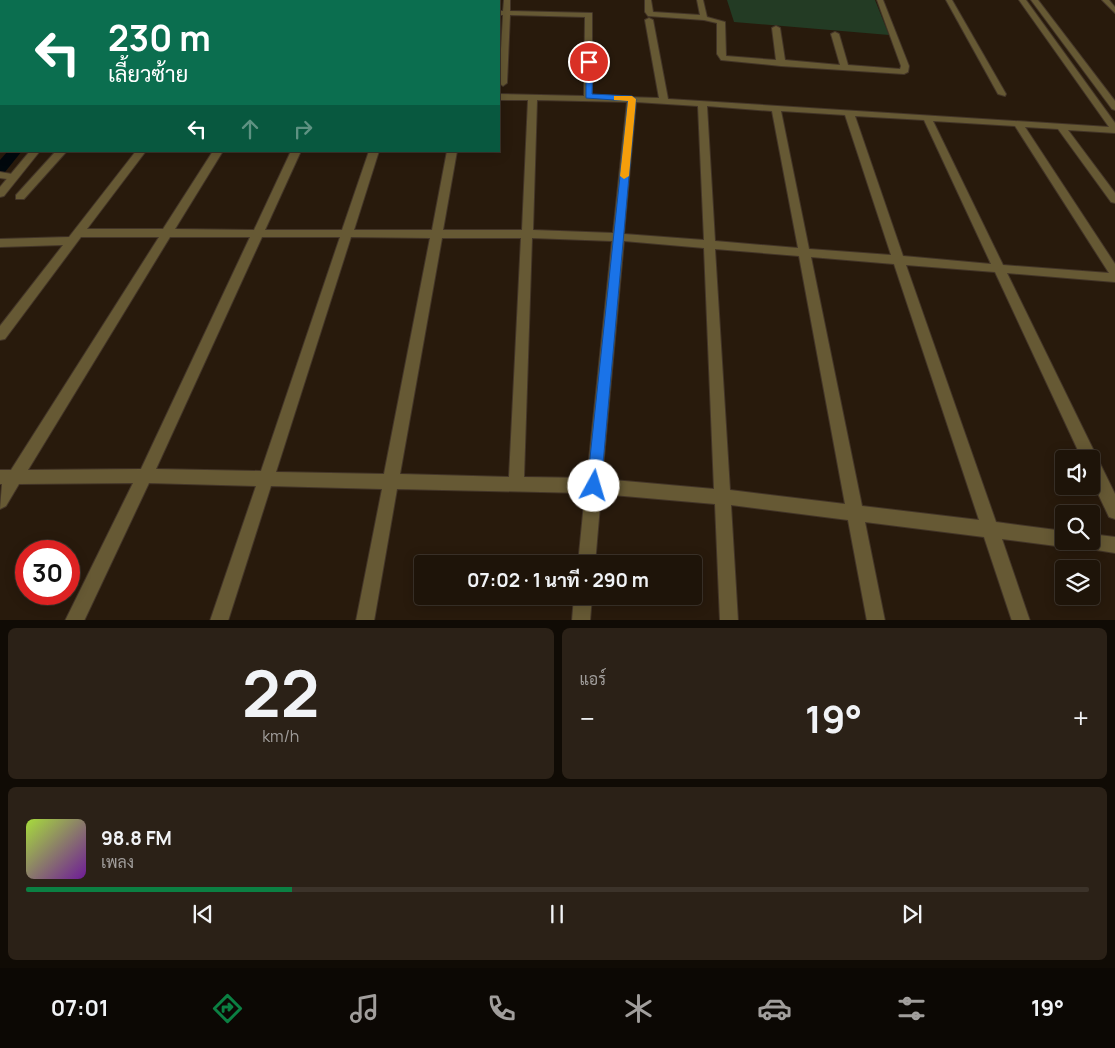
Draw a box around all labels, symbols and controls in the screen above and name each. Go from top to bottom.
text: 230 m [108,14,211,62]
icon: left [25,20,90,85]
pin [568,41,610,83]
icon: arrive [575,48,603,76]
text: เลี้ยวซ้าย [108,59,188,89]
icon: left [183,115,211,143]
icon: ahead [236,115,264,143]
icon: right [289,115,317,143]
map controls [1055,450,1100,605]
button: sound [1055,450,1100,495]
position arrow [567,459,619,511]
button: search [1055,505,1100,550]
speed limit sign: 30 [15,540,80,605]
button: layers [1055,560,1100,605]
text: 07:02 · 1 นาที · 290 m [467,567,649,593]
text: 22 [242,648,319,737]
text: แอร์ [580,668,606,690]
text: 19° [805,692,862,744]
text: − [580,699,595,737]
text: + [1073,699,1089,737]
text: km/h [262,725,299,747]
text: 98.8 FM [101,825,172,851]
text: เพลง [101,851,134,873]
icon: previous [189,900,217,928]
icon: pause [543,900,571,928]
icon: next [898,900,926,928]
icon: directions [210,991,245,1026]
icon: music [347,991,382,1026]
icon: phone [484,991,519,1026]
icon: climate [621,991,656,1026]
icon: car [757,991,792,1026]
icon: filters [894,991,929,1026]
text: 07:01 [51,993,109,1023]
text: 19° [1031,993,1064,1023]

